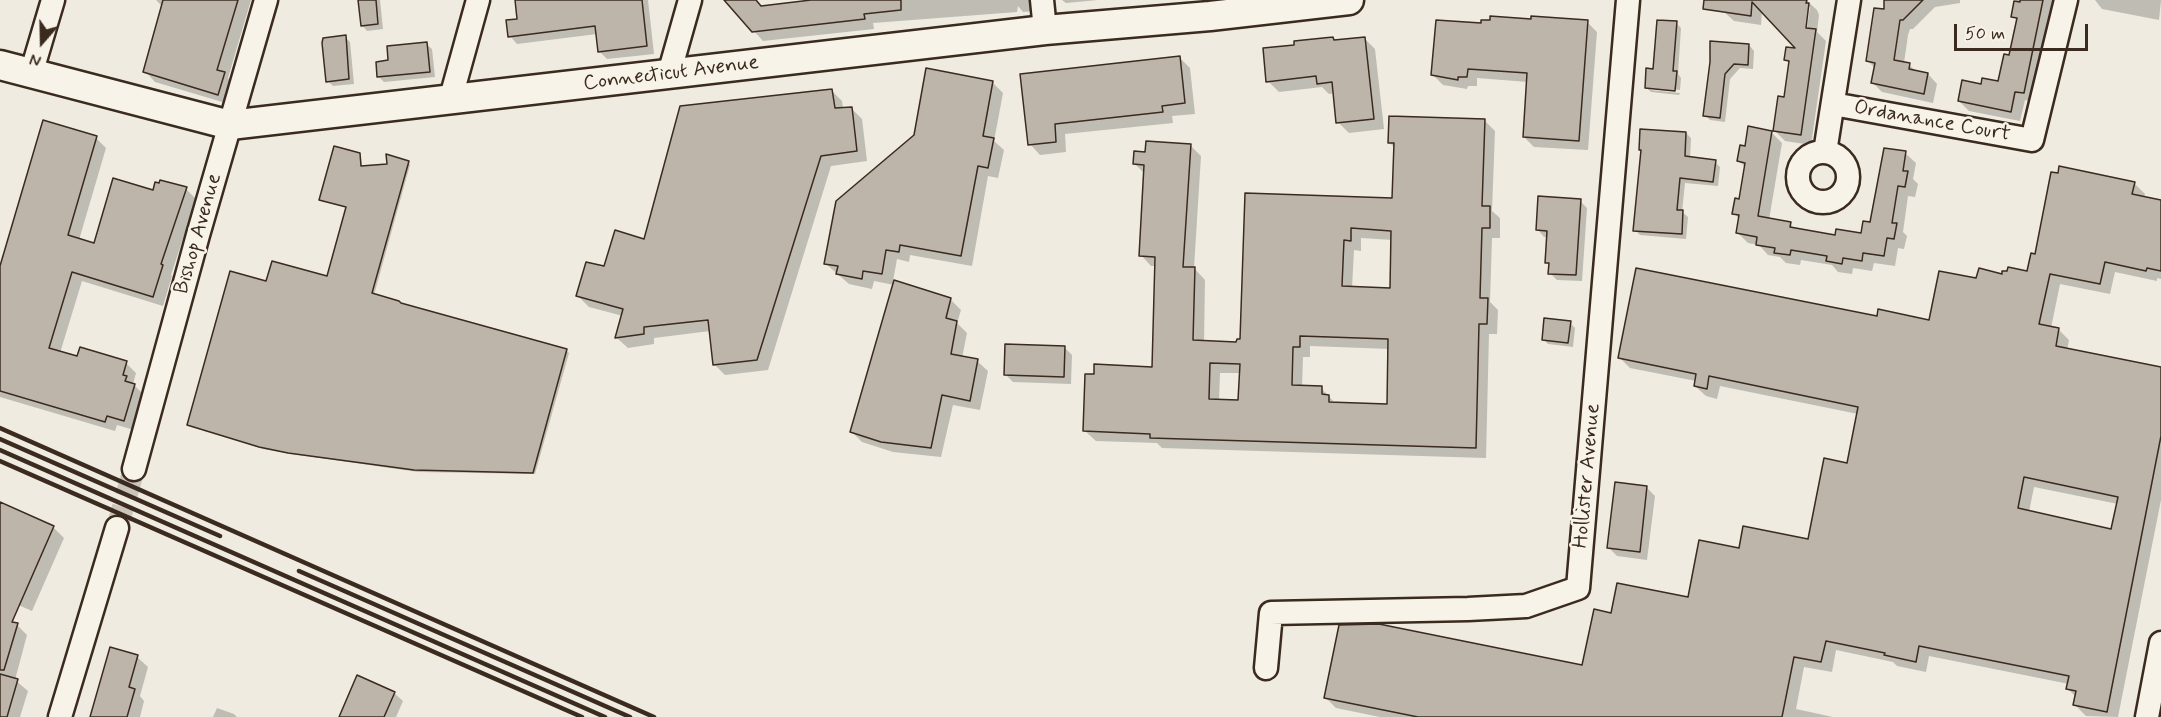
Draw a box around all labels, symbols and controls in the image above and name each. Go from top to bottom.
north arrow [12,12,72,72]
scale bar [1957,12,2090,50]
text: 50 m [1965,22,2005,46]
text: N [27,48,44,71]
street label: Connecticut Avenue [582,51,760,97]
street label: Ordanance Court [1852,96,2012,148]
street label: Bishop Avenue [170,171,228,297]
street label: Hollister Avenue [1569,403,1607,549]

